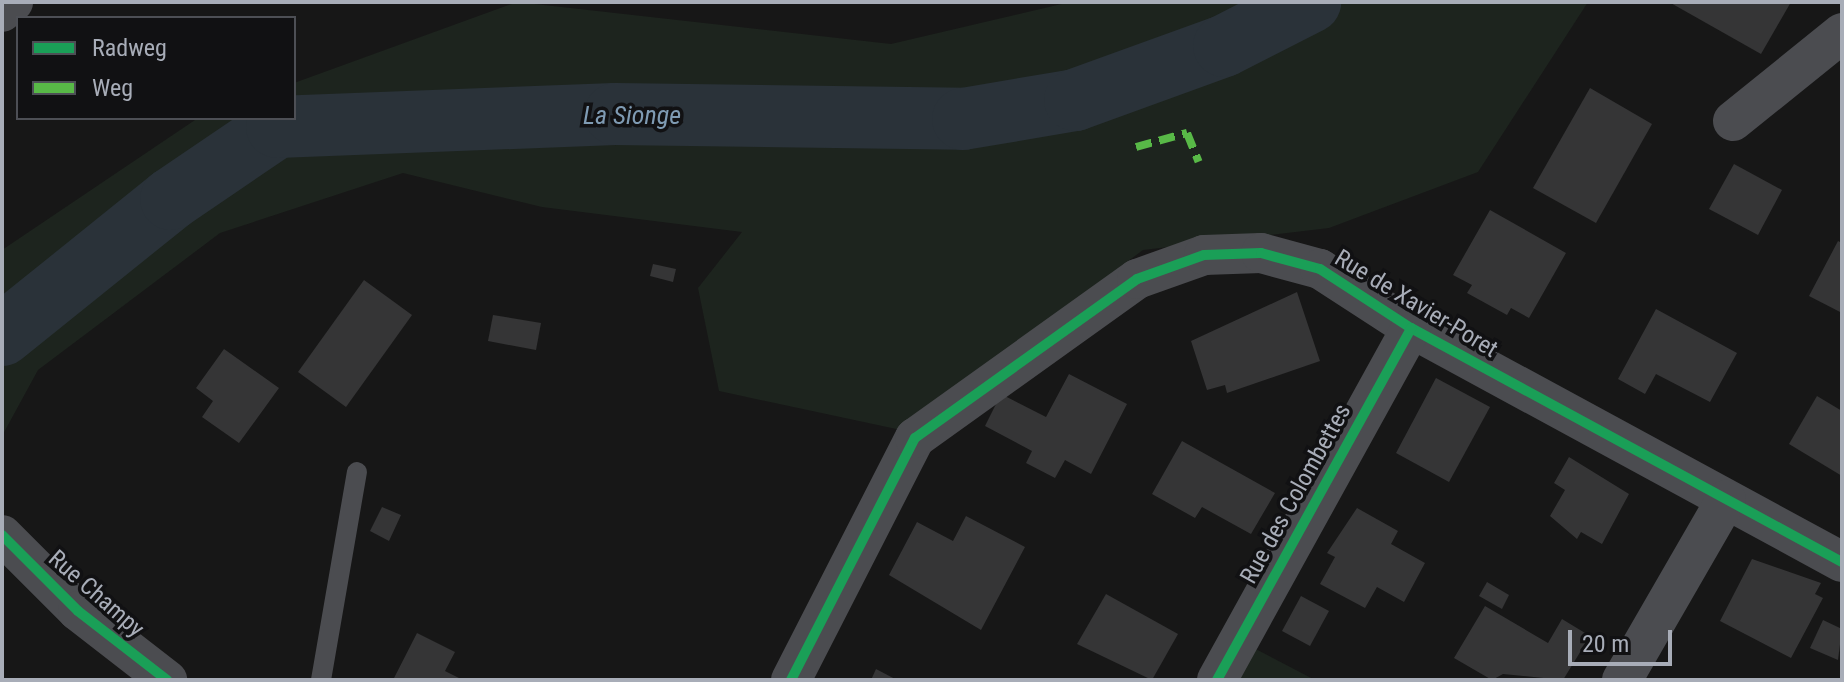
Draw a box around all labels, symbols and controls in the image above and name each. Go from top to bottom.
legend [16,16,296,120]
text: Radweg [92,34,167,62]
text: Weg [92,74,133,102]
water label: La Sionge [583,100,681,132]
street label: Rue de Xavier-Poret [1329,244,1503,364]
street label: Rue des Colombettes [1235,399,1357,589]
street label: Rue Champy [42,545,150,643]
scale bar [1572,614,1676,664]
text: 20 m [1582,630,1629,658]

